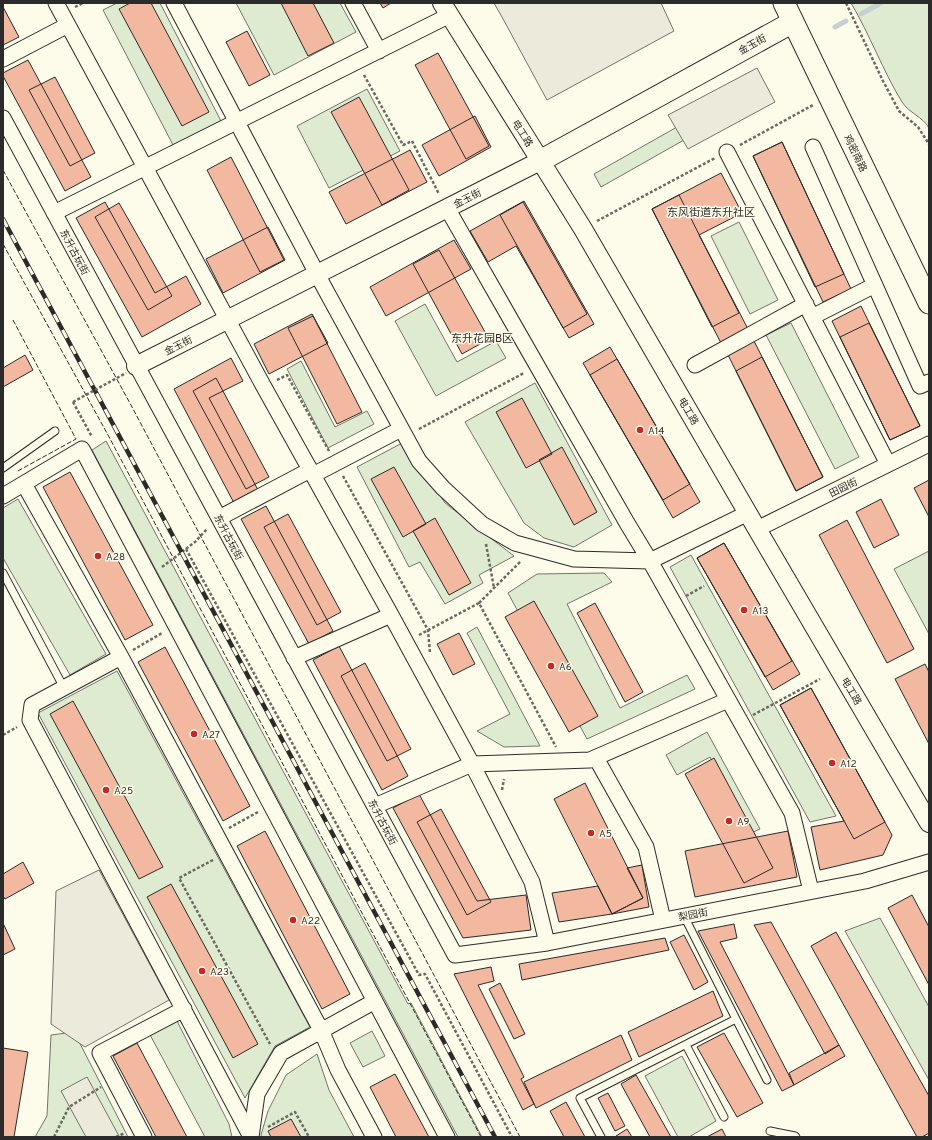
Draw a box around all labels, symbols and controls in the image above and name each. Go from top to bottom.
street label: 金玉街 [736,32,769,58]
street label: 电工路 [508,118,535,150]
street label: 鸡密南路 [840,133,869,174]
street label: 金玉街 [451,187,484,212]
district label: 东风街道东升社区 [667,206,755,220]
street label: 东升古玩街 [56,228,91,278]
district label: 东升花园B区 [451,332,513,346]
street label: 金玉街 [162,334,195,359]
street label: 电工路 [675,396,701,428]
marker: A14 [635,425,645,435]
place label: A14 [648,425,664,438]
street label: 田园街 [827,476,860,501]
street label: 东升古玩街 [210,513,245,563]
marker: A28 [93,551,103,561]
place label: A28 [106,551,125,564]
marker: A13 [739,605,749,615]
place label: A13 [752,605,768,618]
marker: A6 [546,661,556,671]
place label: A6 [559,661,572,674]
street label: 电工路 [838,676,864,708]
marker: A27 [189,729,199,739]
place label: A27 [202,729,220,742]
marker: A12 [827,758,837,768]
place label: A12 [840,758,857,771]
marker: A25 [101,785,111,795]
place label: A25 [114,785,133,798]
street label: 东升古玩街 [364,798,399,848]
marker: A9 [724,816,734,826]
place label: A9 [737,816,749,829]
marker: A5 [586,828,596,838]
place label: A5 [599,828,612,841]
street label: 梨园街 [677,906,709,925]
marker: A22 [288,915,298,925]
place label: A22 [301,915,320,928]
marker: A23 [197,966,207,976]
place label: A23 [210,966,229,979]

